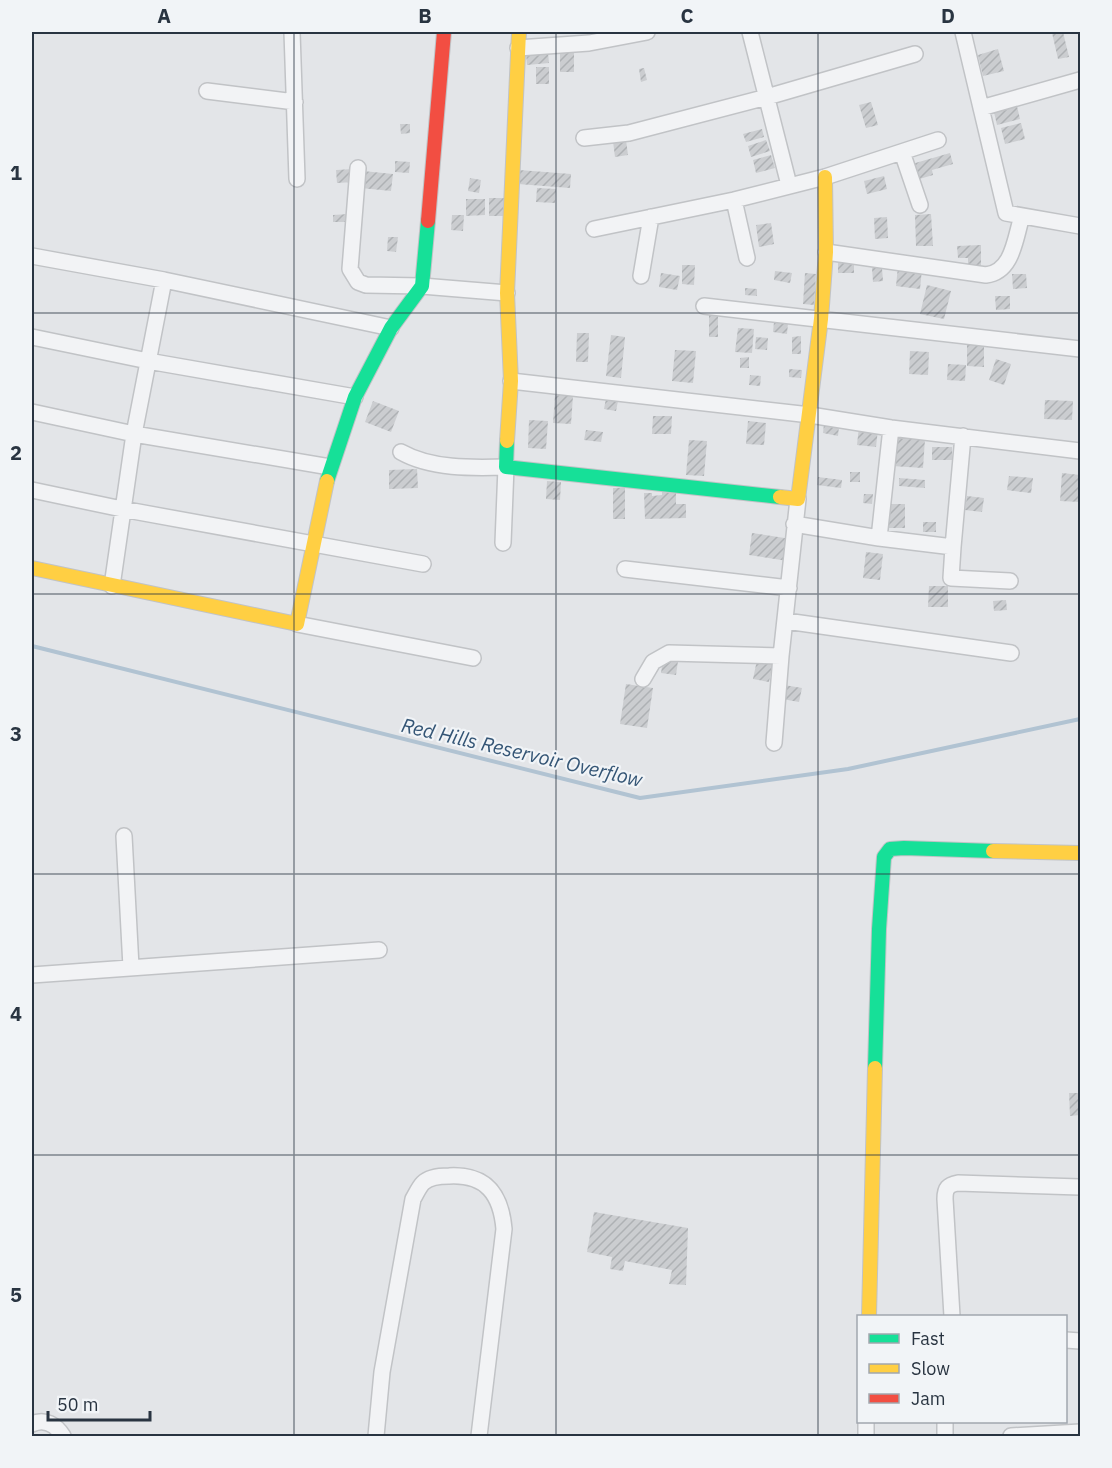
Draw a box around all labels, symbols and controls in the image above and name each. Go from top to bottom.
text: A [157,2,171,29]
text: B [418,2,432,29]
text: C [680,2,694,29]
text: D [941,2,955,29]
text: 1 [10,159,22,186]
text: 2 [10,439,22,466]
water label: Red Hills Reservoir Overflow [399,711,646,793]
text: 3 [10,720,22,747]
text: 4 [10,1000,22,1027]
text: 5 [10,1281,22,1308]
legend [857,1315,1067,1423]
text: Fast [911,1327,945,1350]
text: Slow [911,1357,950,1380]
scale bar [48,1384,150,1422]
text: Jam [911,1387,946,1410]
text: 50 m [57,1393,99,1416]

